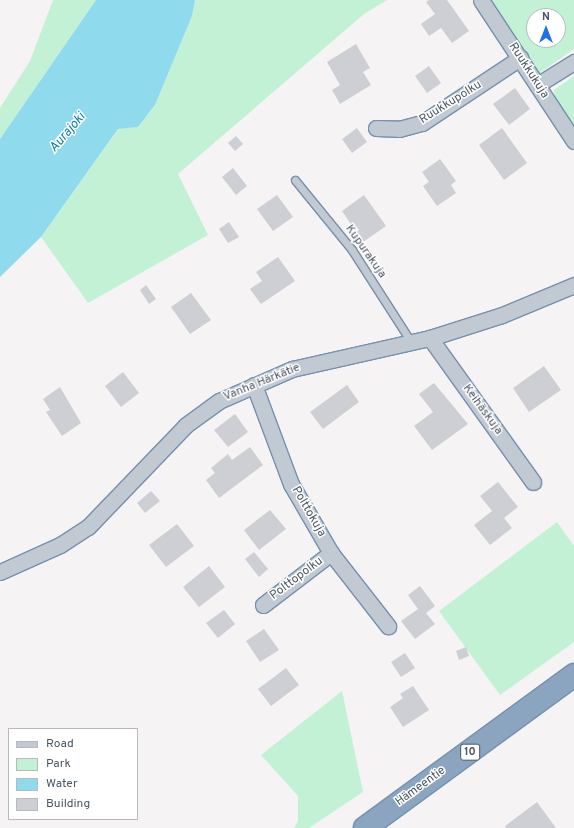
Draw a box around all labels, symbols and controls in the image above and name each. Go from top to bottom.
north arrow [526,8,566,48]
text: N [542,10,550,24]
street label: Ruukkukuja [505,41,551,101]
street label: Ruukkupolku [417,78,485,128]
water label: Aurajoki [47,110,89,156]
street label: Kupurakuja [341,223,389,281]
street label: Vanha Härkätie [222,361,302,405]
street label: Keihäskuja [459,382,505,438]
street label: Polttokuja [288,484,328,540]
street label: Polttopolku [268,554,326,604]
legend [8,728,138,820]
text: Road [46,736,74,752]
road number: 10 [460,743,480,761]
text: Park [46,756,71,772]
street label: Hämeentie [393,764,449,810]
text: Water [46,776,78,792]
text: Building [46,796,90,812]

